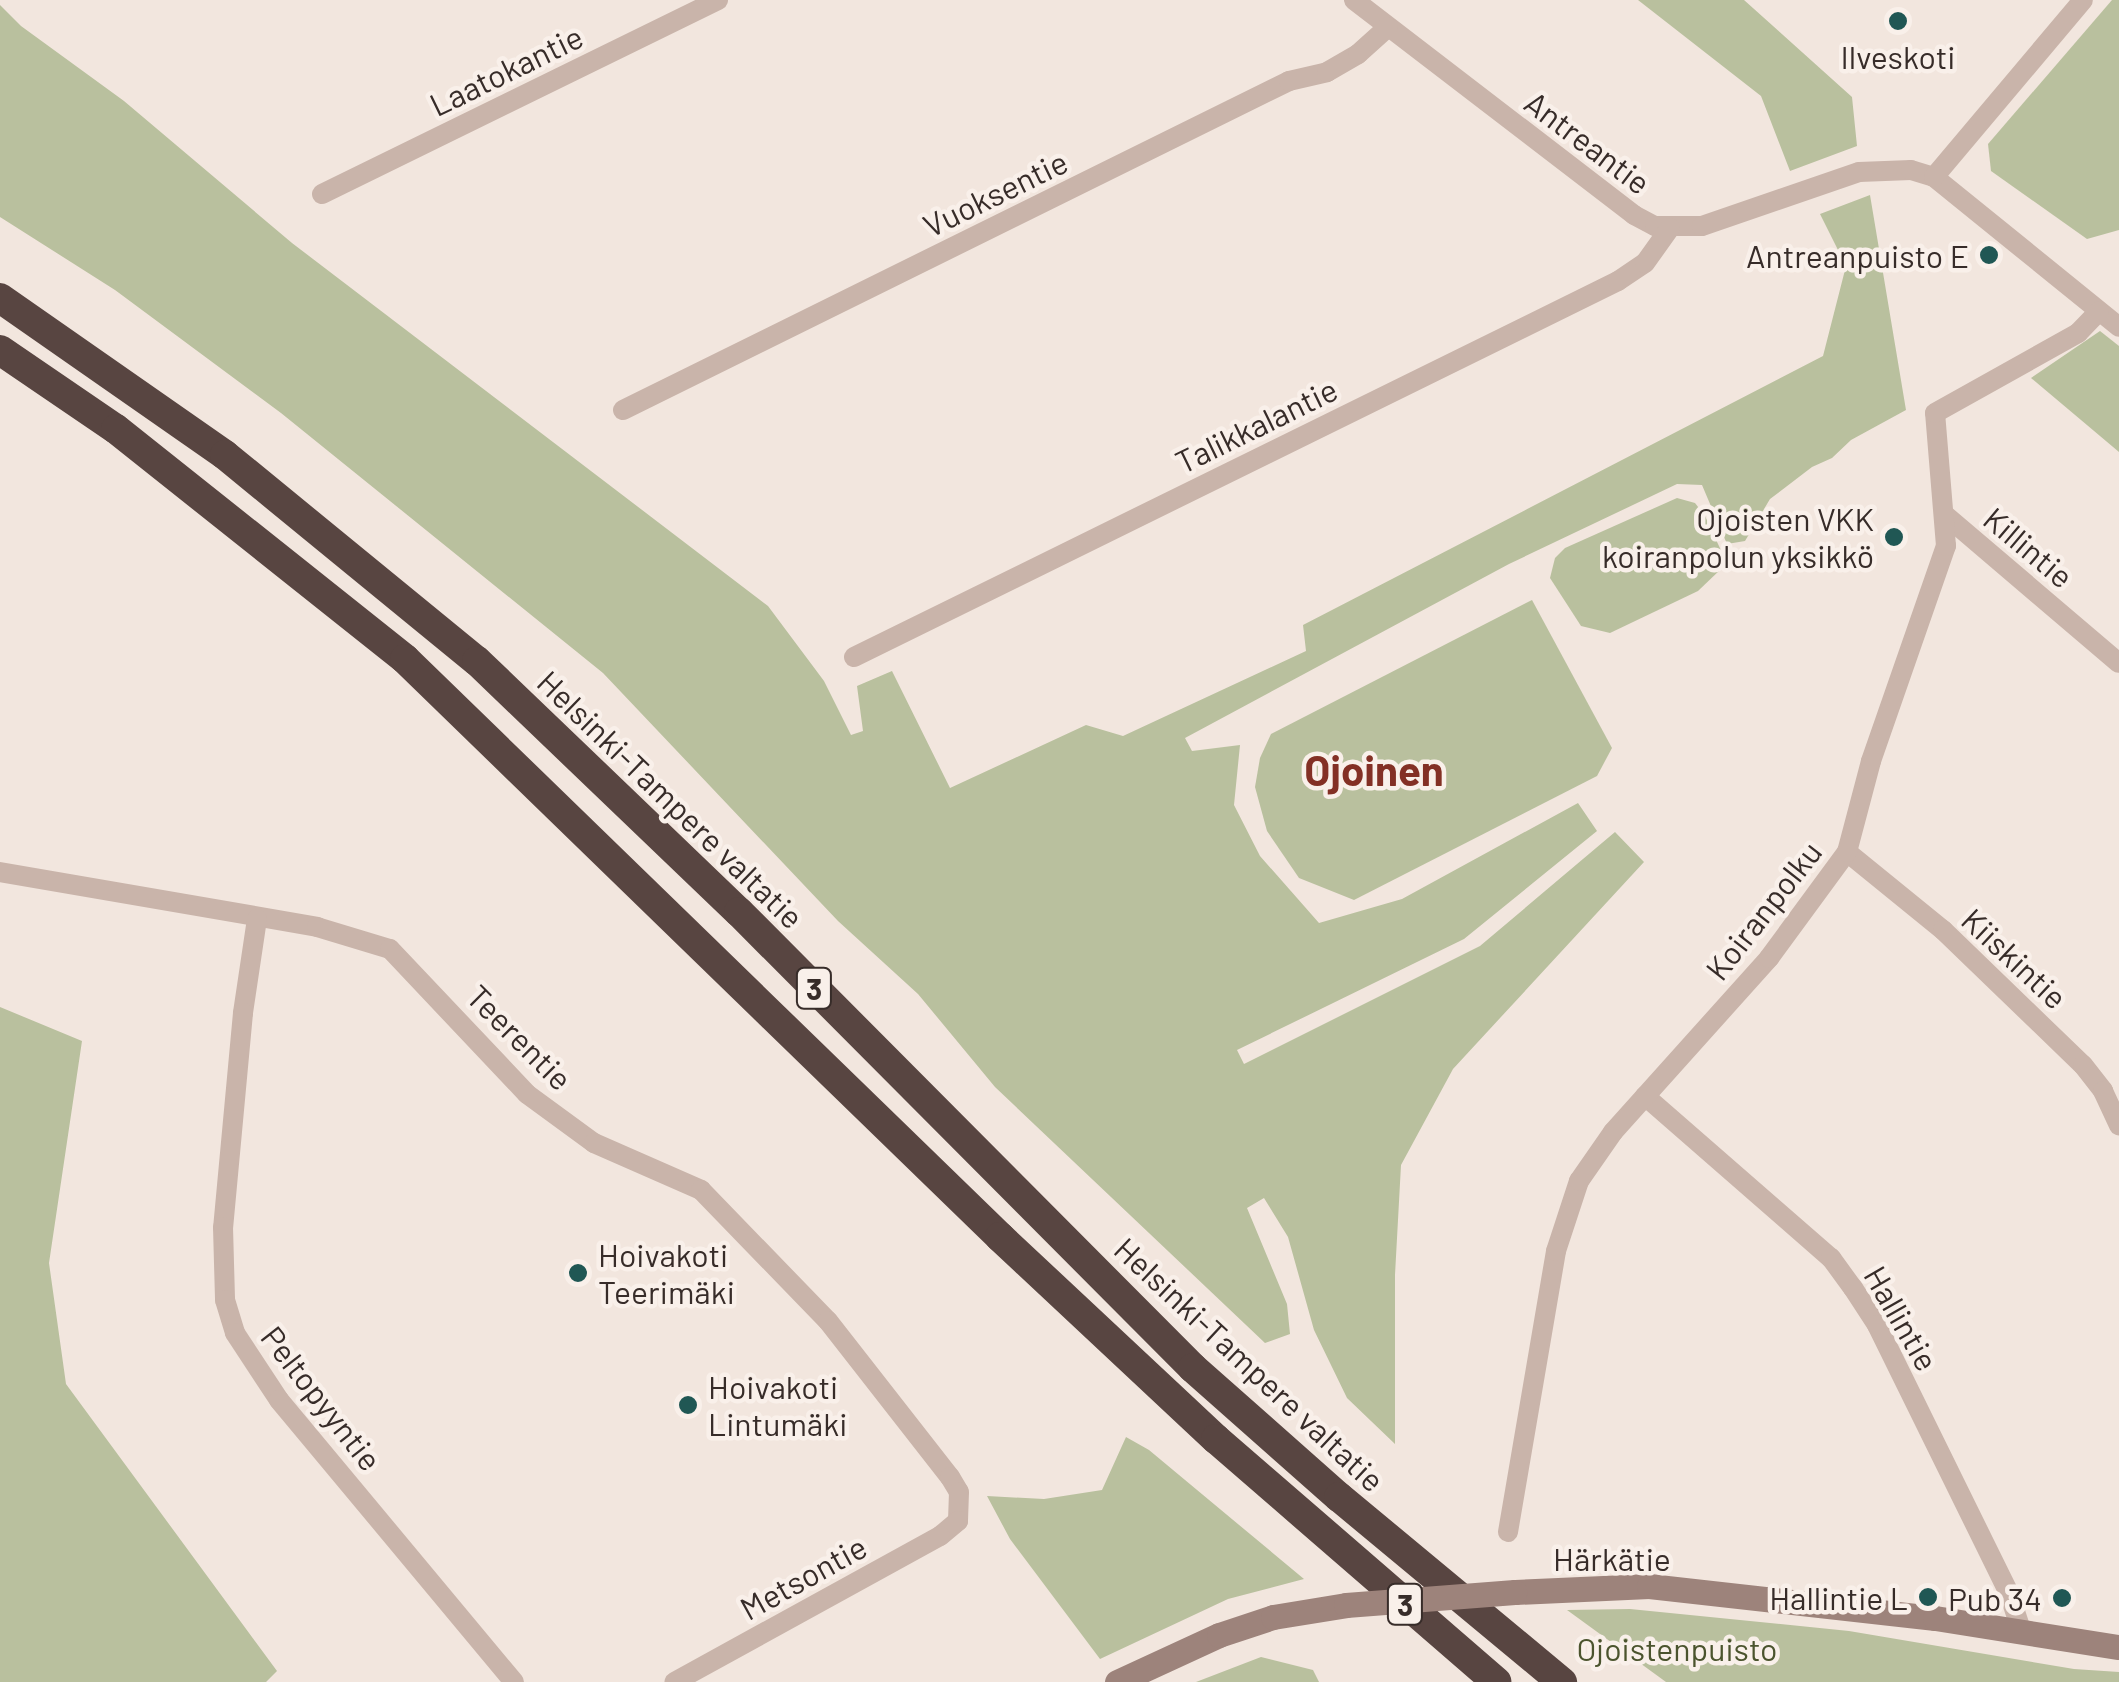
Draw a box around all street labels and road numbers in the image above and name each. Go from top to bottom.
street label: Laatokantie [423,16,589,124]
street label: Antreantie [1518,82,1658,202]
street label: Vuoksentie [917,142,1073,244]
street label: Talikkalantie [1169,369,1343,481]
street label: Killintie [1977,499,2081,595]
street label: Helsinki-Tampere valtatie [530,662,812,936]
street label: Koiranpolku [1697,833,1829,987]
street label: Kiiskintie [1955,900,2075,1016]
road number: 3 [794,963,834,1013]
street label: Teerentie [459,976,581,1098]
street label: Helsinki-Tampere valtatie [1107,1229,1393,1499]
street label: Hallintie [1857,1259,1947,1377]
street label: Peltopyyntie [254,1318,390,1478]
street label: Metsontie [733,1527,873,1627]
street label: Härkätie [1553,1539,1671,1577]
road number: 3 [1385,1579,1425,1629]

